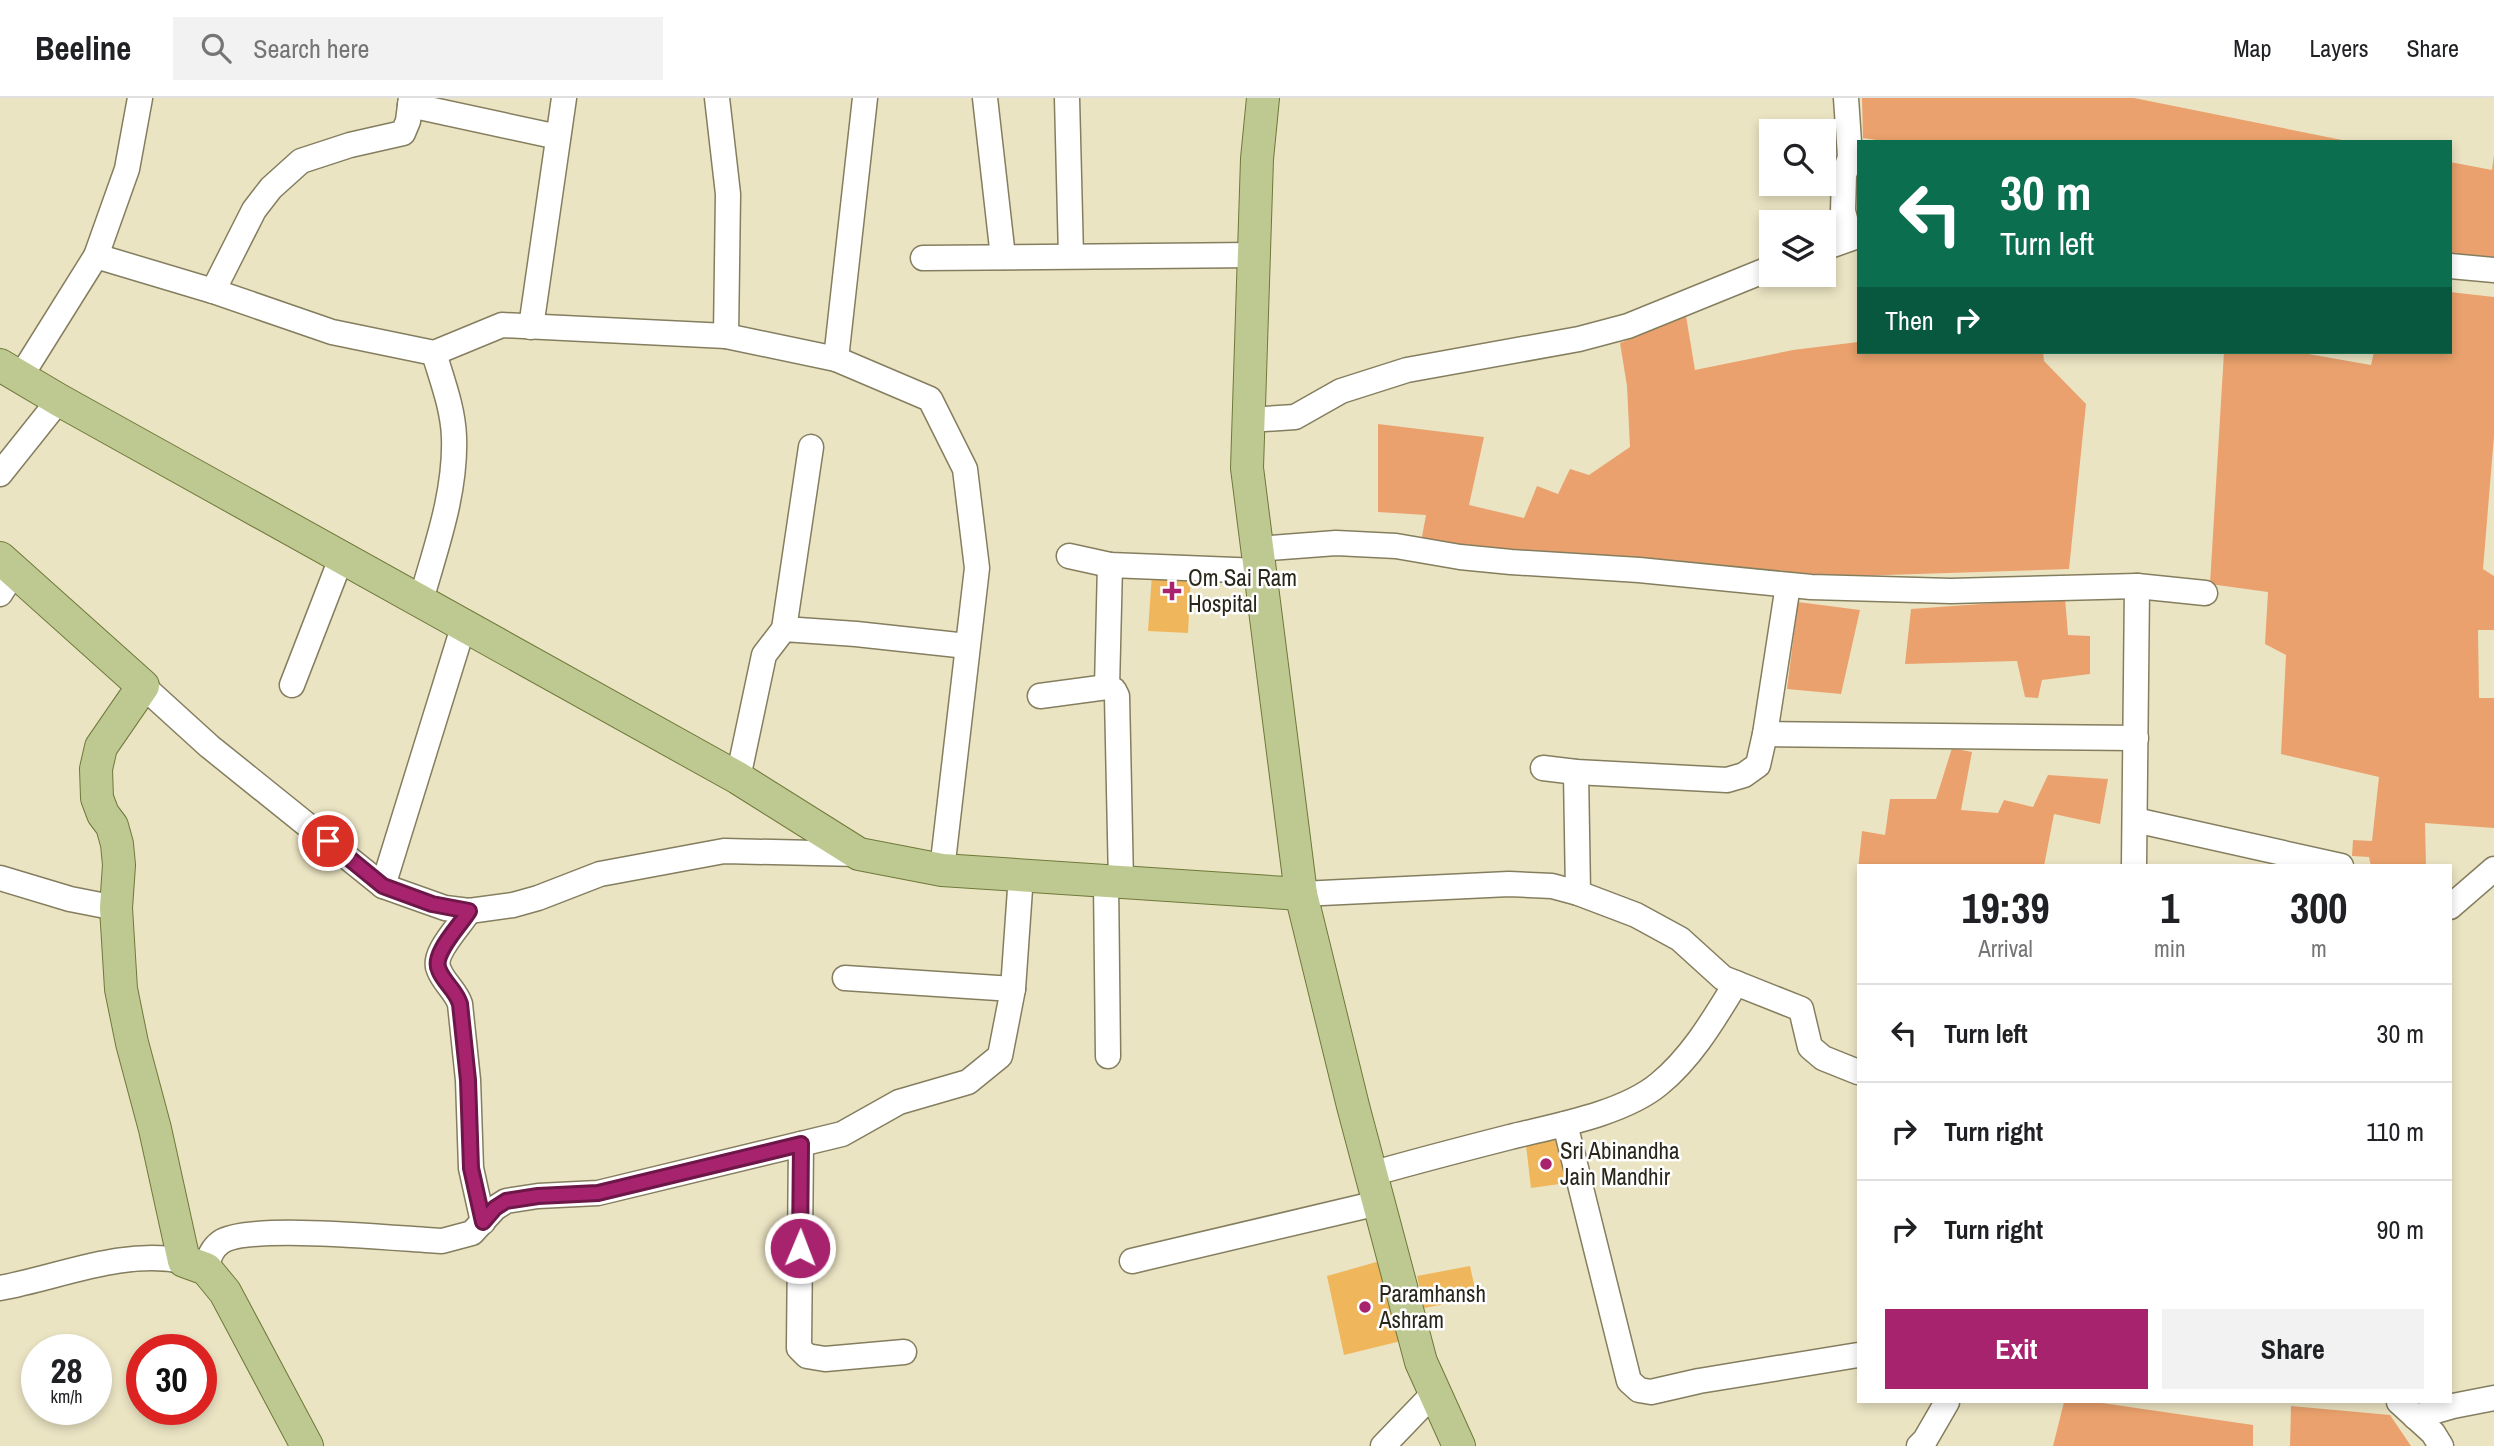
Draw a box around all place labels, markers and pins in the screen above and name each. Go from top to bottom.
place label: Om Sai Ram Hospital [1188,562,1297,619]
marker: Om Sai Ram Hospital [1162,581,1182,601]
pin [298,811,358,871]
place label: Sri Abinandha Jain Mandhir [1560,1135,1680,1192]
marker: Sri Abinandha Jain Mandhir [1538,1156,1554,1172]
place label: Paramhansh Ashram [1378,1278,1486,1335]
marker: Paramhansh Ashram [1357,1299,1373,1315]

